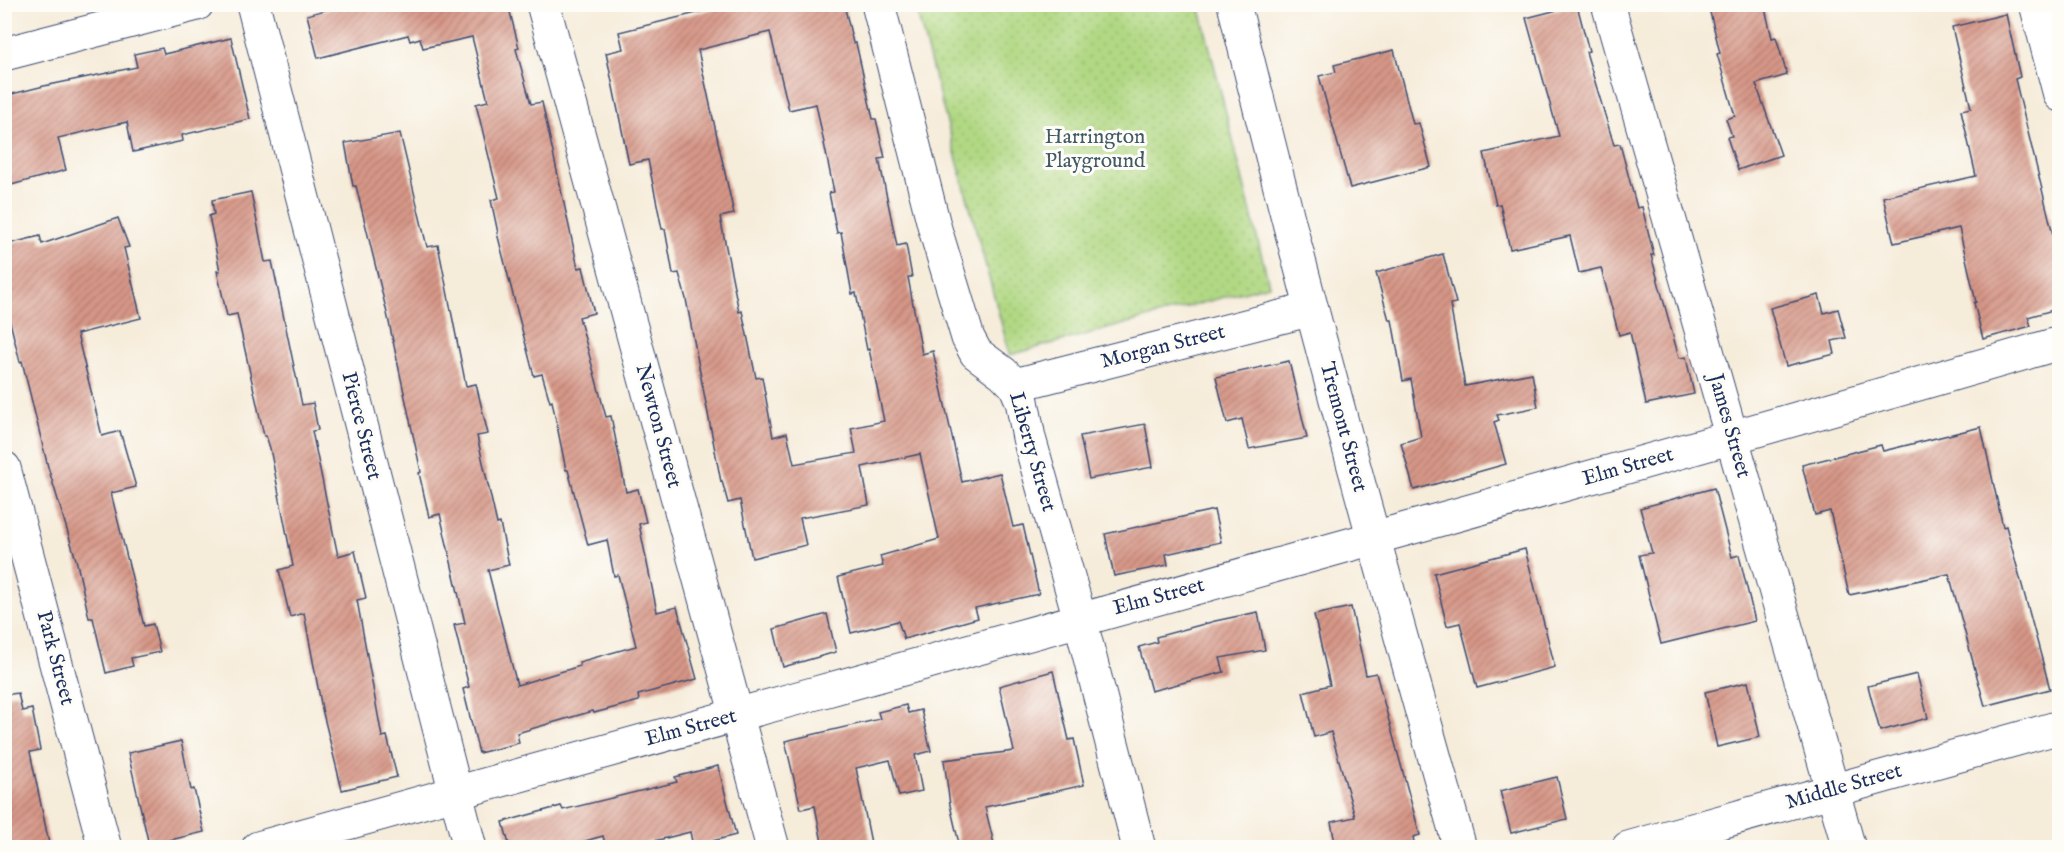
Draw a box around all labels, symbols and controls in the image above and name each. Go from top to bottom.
park label: Harrington Playground [1045,124,1146,175]
street label: Morgan Street [1098,319,1228,375]
street label: Tremont Street [1313,359,1373,495]
street label: Newton Street [628,361,688,491]
street label: Pierce Street [335,369,387,483]
street label: James Street [1701,369,1757,481]
street label: Liberty Street [1002,389,1062,515]
street label: Elm Street [1579,441,1677,493]
street label: Elm Street [1110,572,1208,622]
street label: Park Street [29,608,81,708]
street label: Elm Street [642,703,740,753]
street label: Middle Street [1783,758,1905,816]

